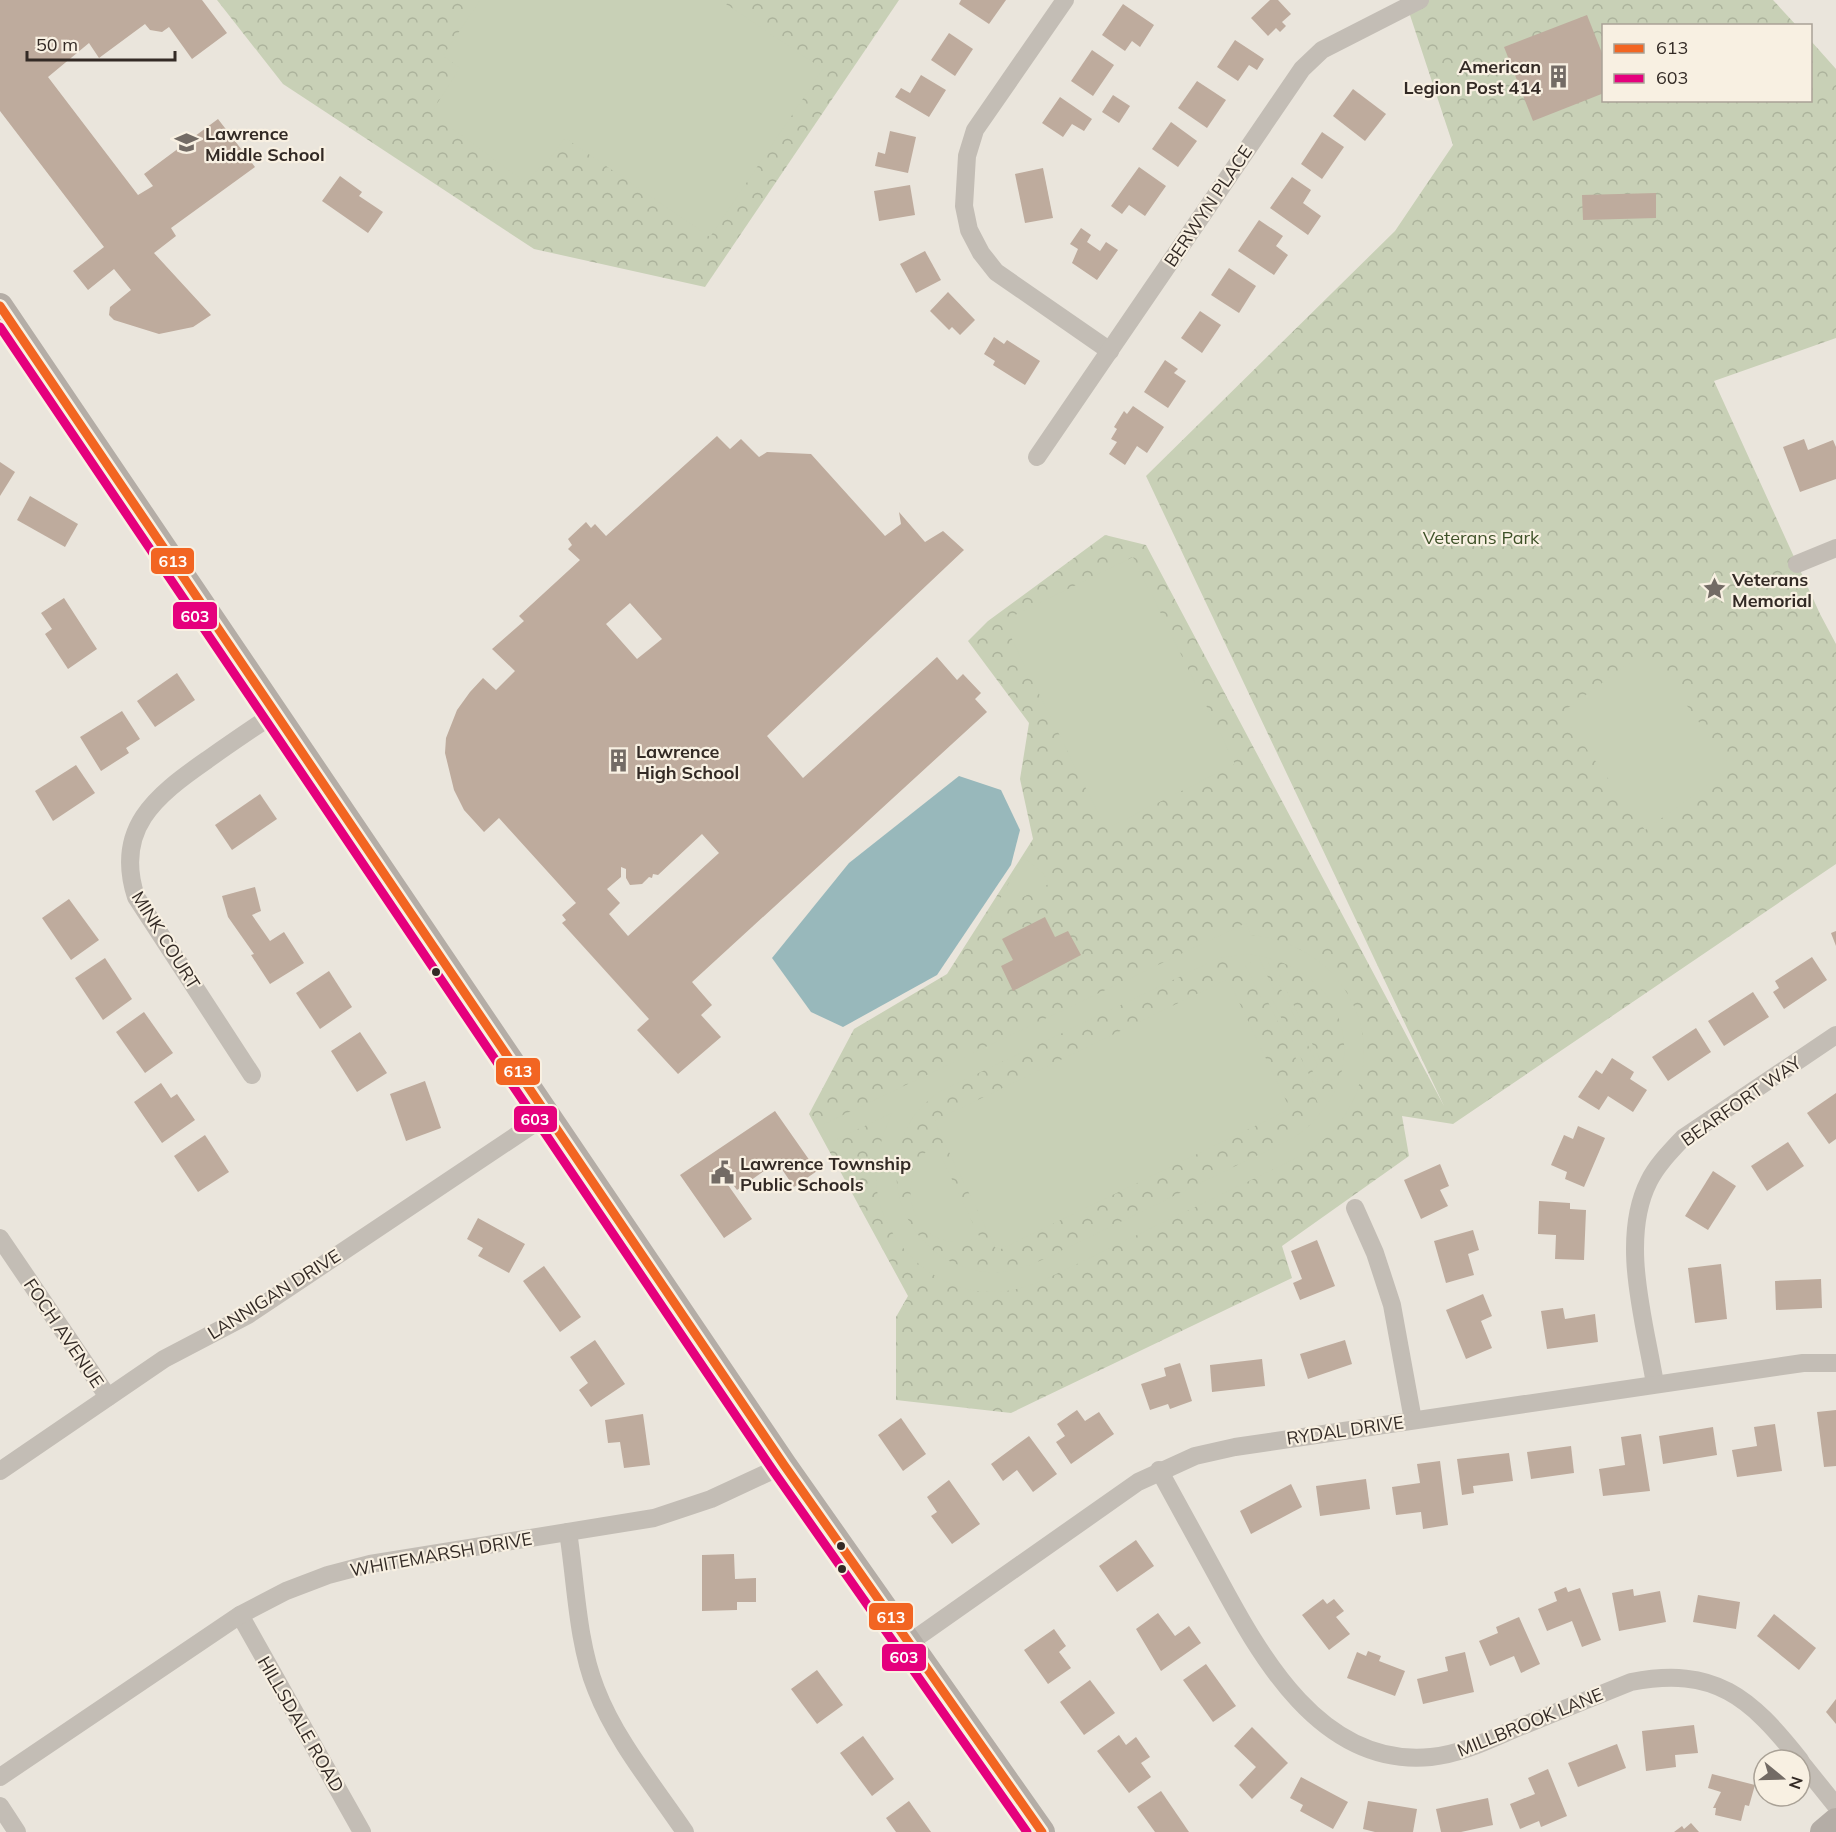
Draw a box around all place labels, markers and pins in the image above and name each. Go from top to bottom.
place label: American Legion Post 414 [1404,55,1541,99]
building icon: American Legion Post 414 [1546,63,1572,89]
place label: Lawrence Middle School [205,122,325,166]
school or university icon: Lawrence Middle School [174,130,200,156]
place label: Veterans Memorial [1731,568,1812,612]
place icon: Veterans Memorial [1701,576,1727,602]
place label: Lawrence High School [636,740,739,784]
building icon: Lawrence High School [605,748,631,774]
unlabelled marker [430,966,442,978]
place label: Lawrence Township Public Schools [740,1152,911,1196]
public building icon: Lawrence Township Public Schools [709,1160,735,1186]
unlabelled marker [835,1540,847,1552]
unlabelled marker [836,1563,848,1575]

